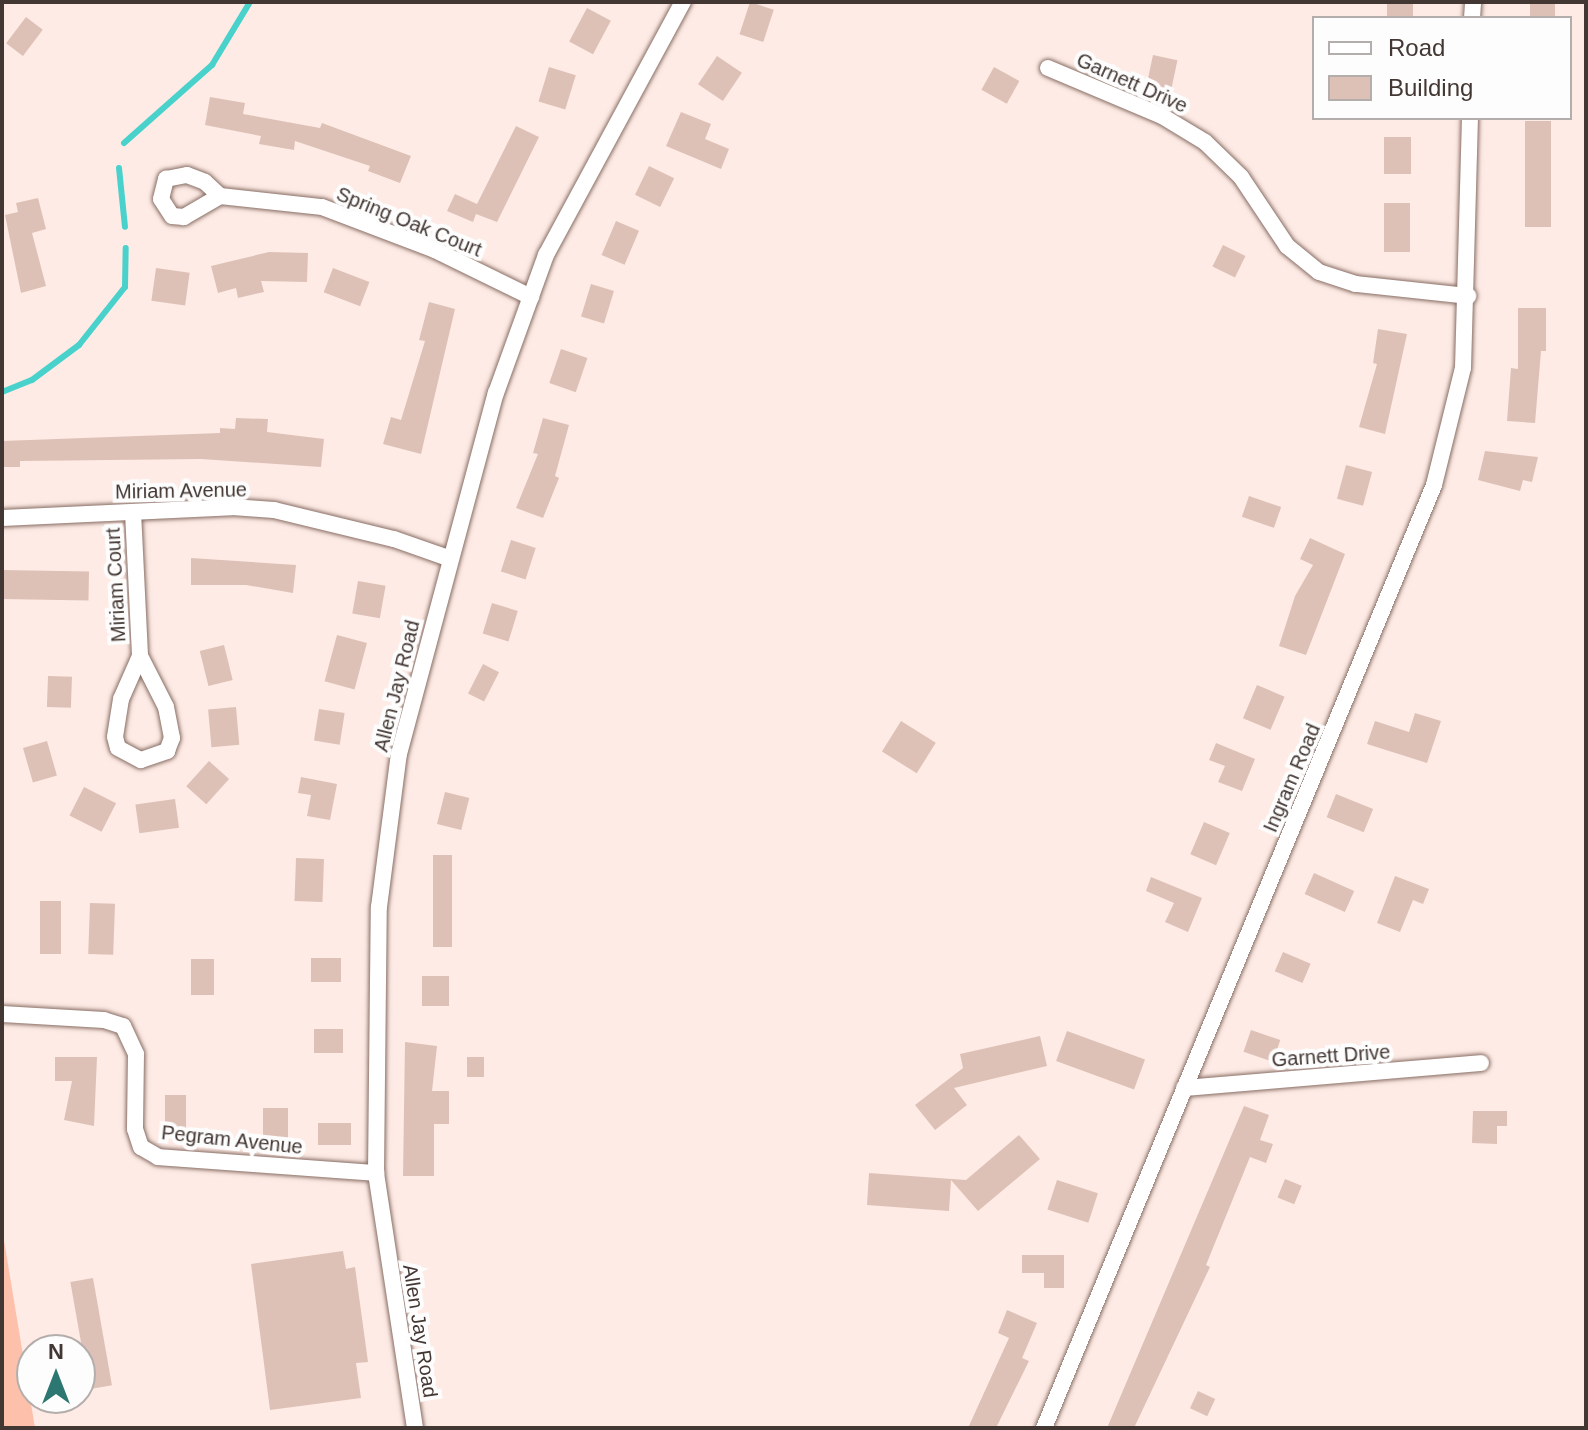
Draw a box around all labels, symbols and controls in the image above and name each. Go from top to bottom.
legend [1312,16,1572,120]
text: Road [1388,34,1445,61]
street label: Garnett Drive [1073,48,1191,118]
text: Building [1388,74,1473,101]
street label: Spring Oak Court [333,182,485,262]
street label: Miriam Avenue [114,478,248,504]
street label: Miriam Court [101,527,131,643]
street label: Allen Jay Road [369,618,425,754]
street label: Ingram Road [1258,720,1326,836]
street label: Garnett Drive [1271,1040,1391,1072]
street label: Pegram Avenue [160,1121,304,1159]
street label: Allen Jay Road [398,1263,442,1399]
north arrow [16,1334,96,1414]
text: N [48,1339,64,1364]

